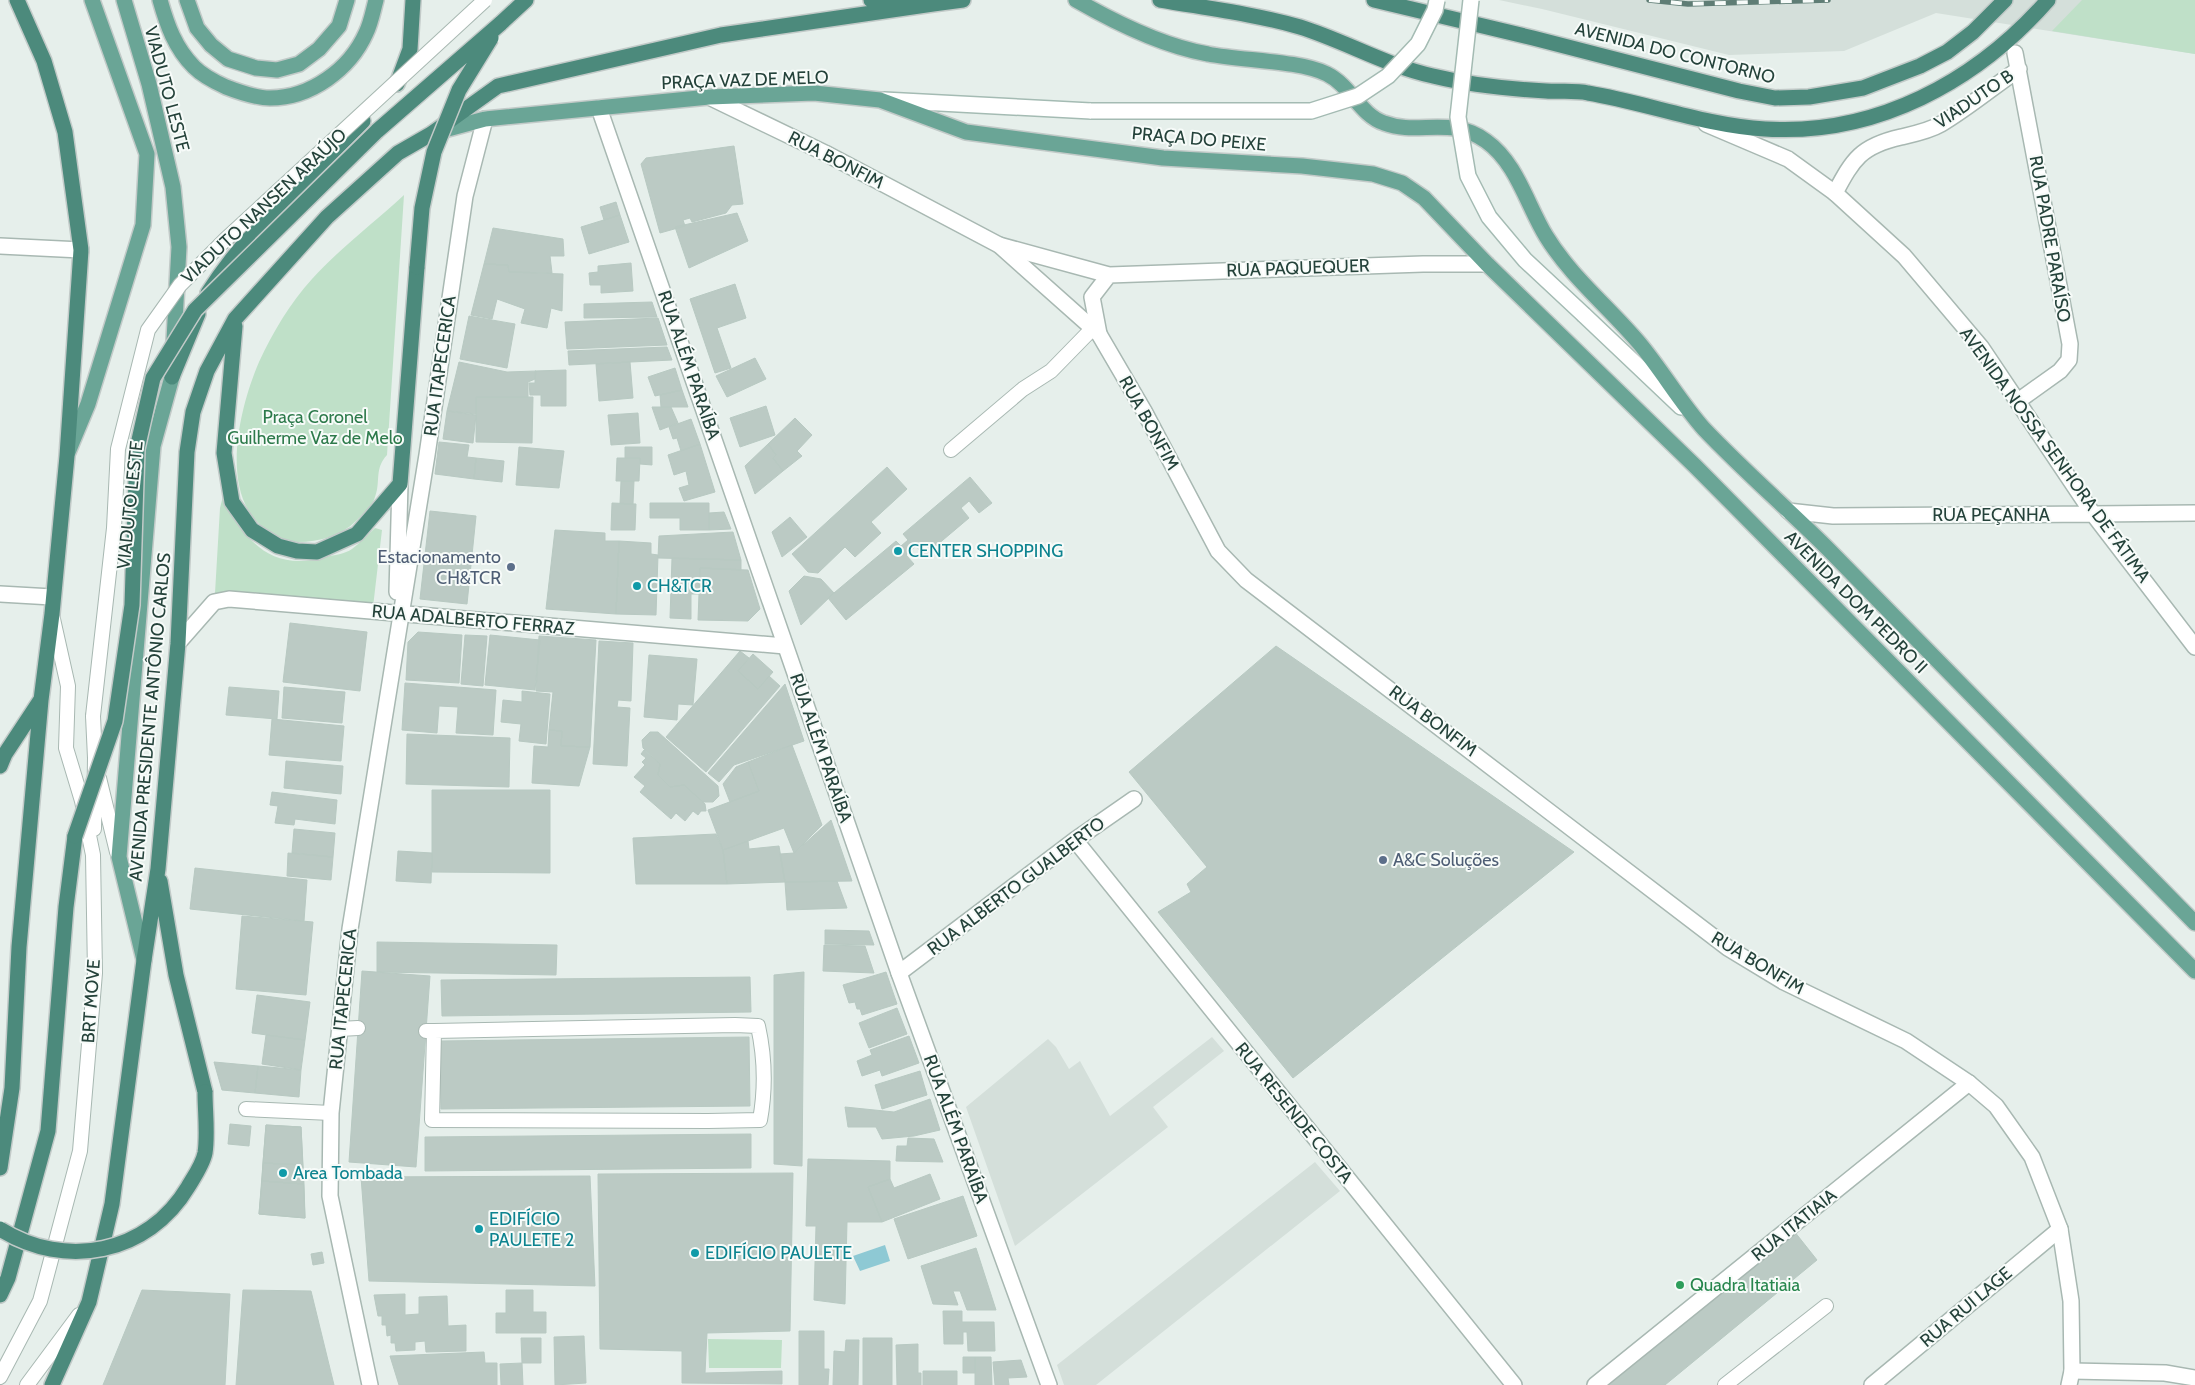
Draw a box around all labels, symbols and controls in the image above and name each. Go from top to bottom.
street label: AVENIDA DO CONTORNO [1573,18,1777,89]
street label: VIADUTO LESTE [140,24,194,154]
street label: VIADUTO B [1930,64,2018,133]
street label: PRAÇA VAZ DE MELO [661,66,829,94]
street label: PRAÇA DO PEIXE [1131,122,1267,156]
street label: VIADUTO NANSEN ARAÚJO [177,124,351,288]
street label: RUA BONFIM [784,126,888,194]
street label: RUA PADRE PARAÍSO [2024,154,2076,324]
street label: RUA PAQUEQUER [1226,254,1370,281]
street label: RUA ALÉM PARAÍBA [653,287,725,443]
street label: RUA ITAPECERICA [419,294,461,438]
street label: AVENIDA NOSSA SENHORA DE FÁTIMA [1955,323,2155,587]
street label: RUA BONFIM [1114,372,1184,474]
park label: Praça Coronel Guilherme Vaz de Melo [227,406,403,449]
street label: VIADUTO LESTE [112,440,148,570]
street label: RUA PEÇANHA [1932,504,2050,526]
street label: AVENIDA DOM PEDRO II [1780,526,1932,678]
place label: CENTER SHOPPING [908,540,1063,562]
marker: CENTER SHOPPING [892,545,904,557]
place label: Estacionamento CH&TCR [378,546,501,589]
street label: AVENIDA PRESIDENTE ANTÔNIO CARLOS [125,552,175,882]
marker: Estacionamento CH&TCR [505,561,517,573]
place label: CH&TCR [647,575,712,597]
marker: CH&TCR [631,580,643,592]
street label: RUA ADALBERTO FERRAZ [371,600,575,640]
street label: RUA ALÉM PARAÍBA [785,670,857,826]
street label: RUA BONFIM [1385,681,1481,761]
street label: RUA ALBERTO GUALBERTO [923,812,1109,960]
place label: A&C Soluções [1393,849,1499,871]
marker: A&C Soluções [1377,854,1389,866]
street label: RUA ITAPECERICA [325,927,361,1071]
street label: RUA BONFIM [1708,927,1808,999]
street label: BRT MOVE [77,958,105,1044]
street label: RUA RESENDE COSTA [1230,1038,1358,1188]
street label: RUA ALÉM PARAÍBA [919,1052,993,1206]
place label: Area Tombada [293,1162,403,1184]
marker: Area Tombada [277,1167,289,1179]
street label: RUA ITATIAIA [1747,1184,1841,1266]
place label: EDIFÍCIO PAULETE 2 [489,1208,574,1251]
marker: EDIFÍCIO PAULETE 2 [473,1223,485,1235]
place label: EDIFÍCIO PAULETE [705,1242,852,1264]
marker: EDIFÍCIO PAULETE [689,1247,701,1259]
street label: RUA RUI LAGE [1916,1262,2016,1352]
place label: Quadra Itatiaia [1690,1274,1800,1296]
marker: Quadra Itatiaia [1674,1279,1686,1291]

